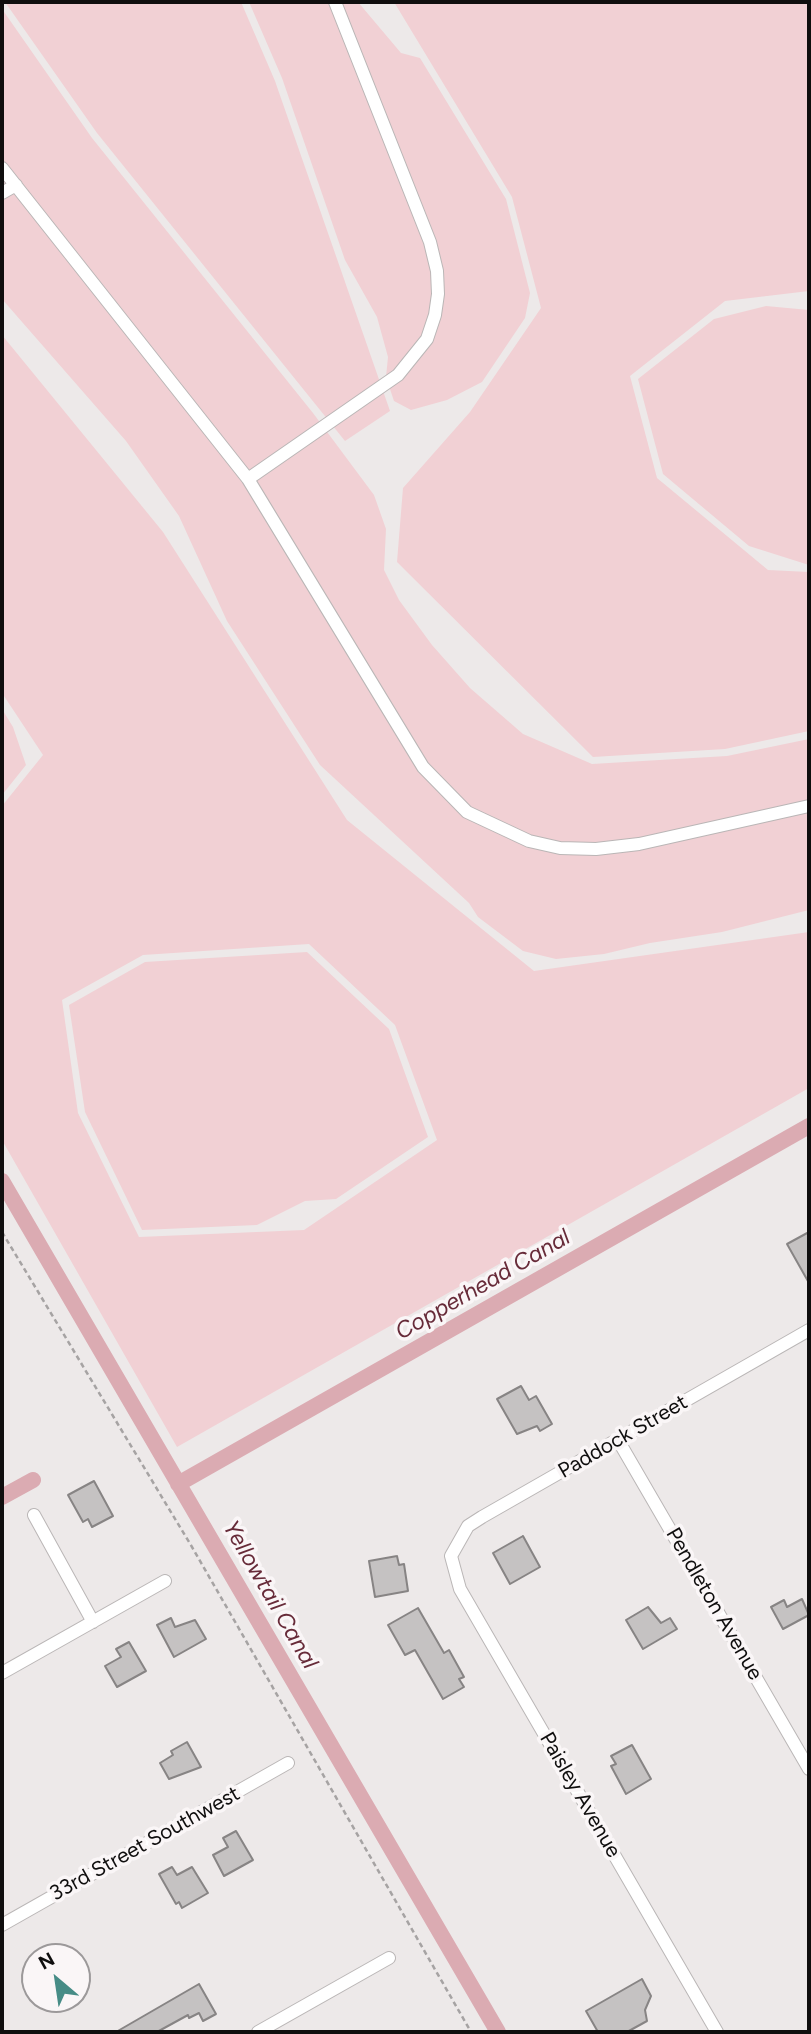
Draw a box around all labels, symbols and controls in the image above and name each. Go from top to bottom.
water label: Copperhead Canal [391,1224,575,1346]
street label: Paddock Street [554,1390,692,1484]
water label: Yellowtail Canal [216,1516,324,1674]
street label: Pendleton Avenue [660,1523,768,1685]
street label: Paisley Avenue [534,1728,626,1862]
street label: 33rd Street Southwest [46,1781,244,1907]
north arrow [21,1943,91,2013]
text: N [35,1947,59,1975]

